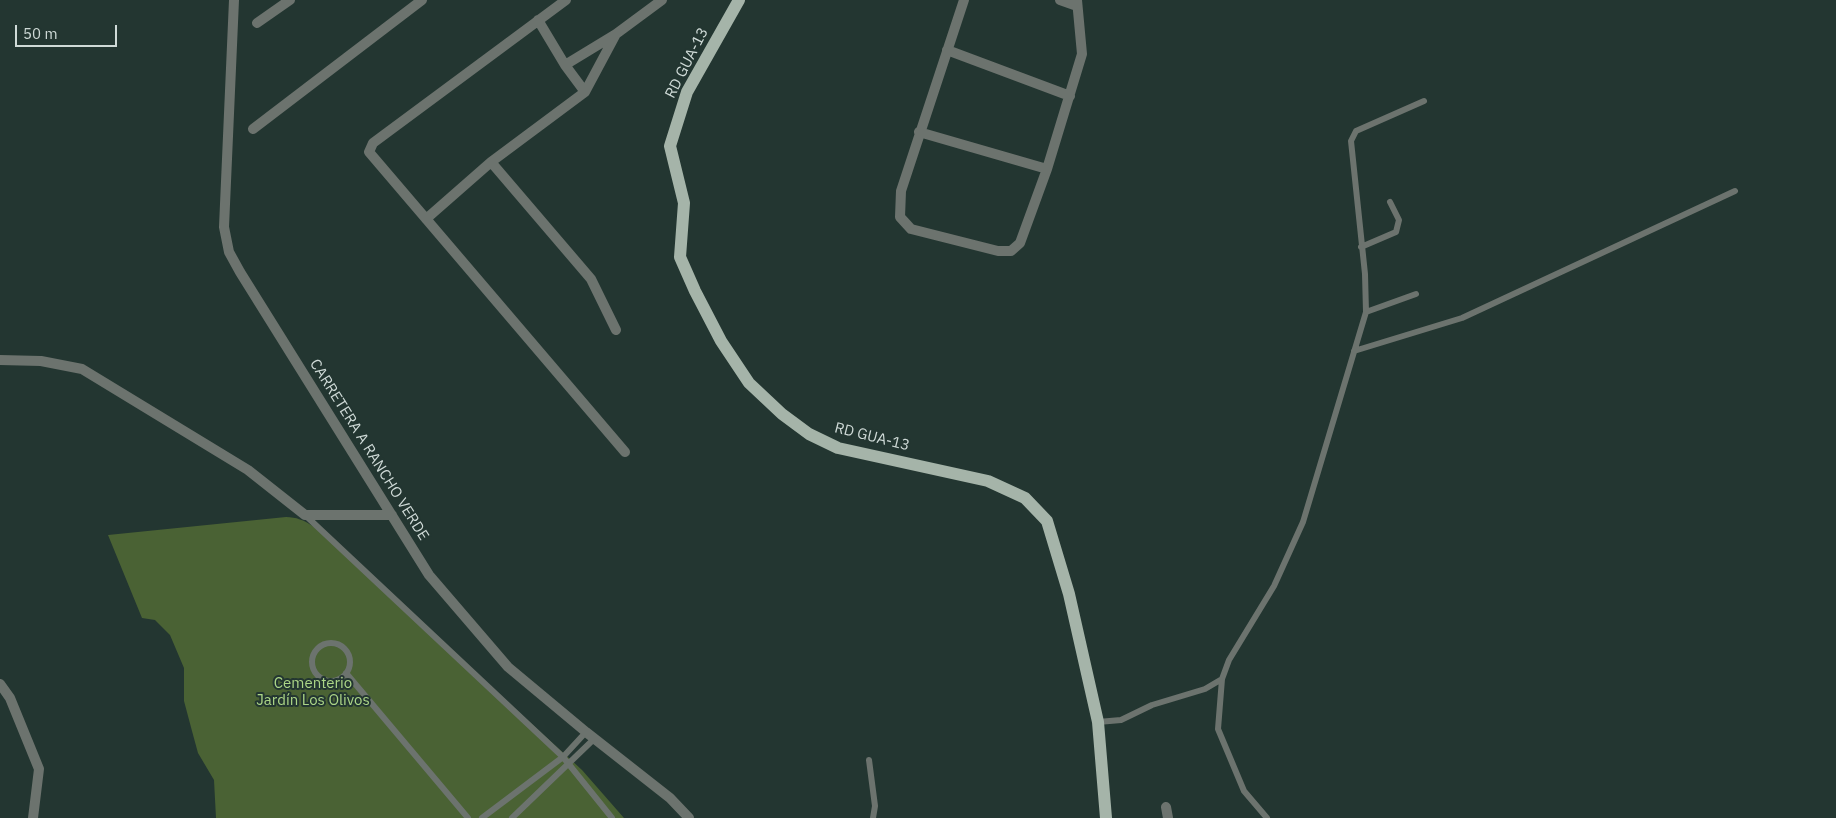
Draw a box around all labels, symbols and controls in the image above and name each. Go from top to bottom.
scale bar [18,15,120,47]
text: 50 m [23,24,58,43]
street label: RD GUA-13 [662,25,712,101]
street label: CARRETERA A RANCHO VERDE [306,356,432,544]
street label: RD GUA-13 [833,419,911,455]
park label: Cementerio Jardín Los Olivos [256,675,370,710]

